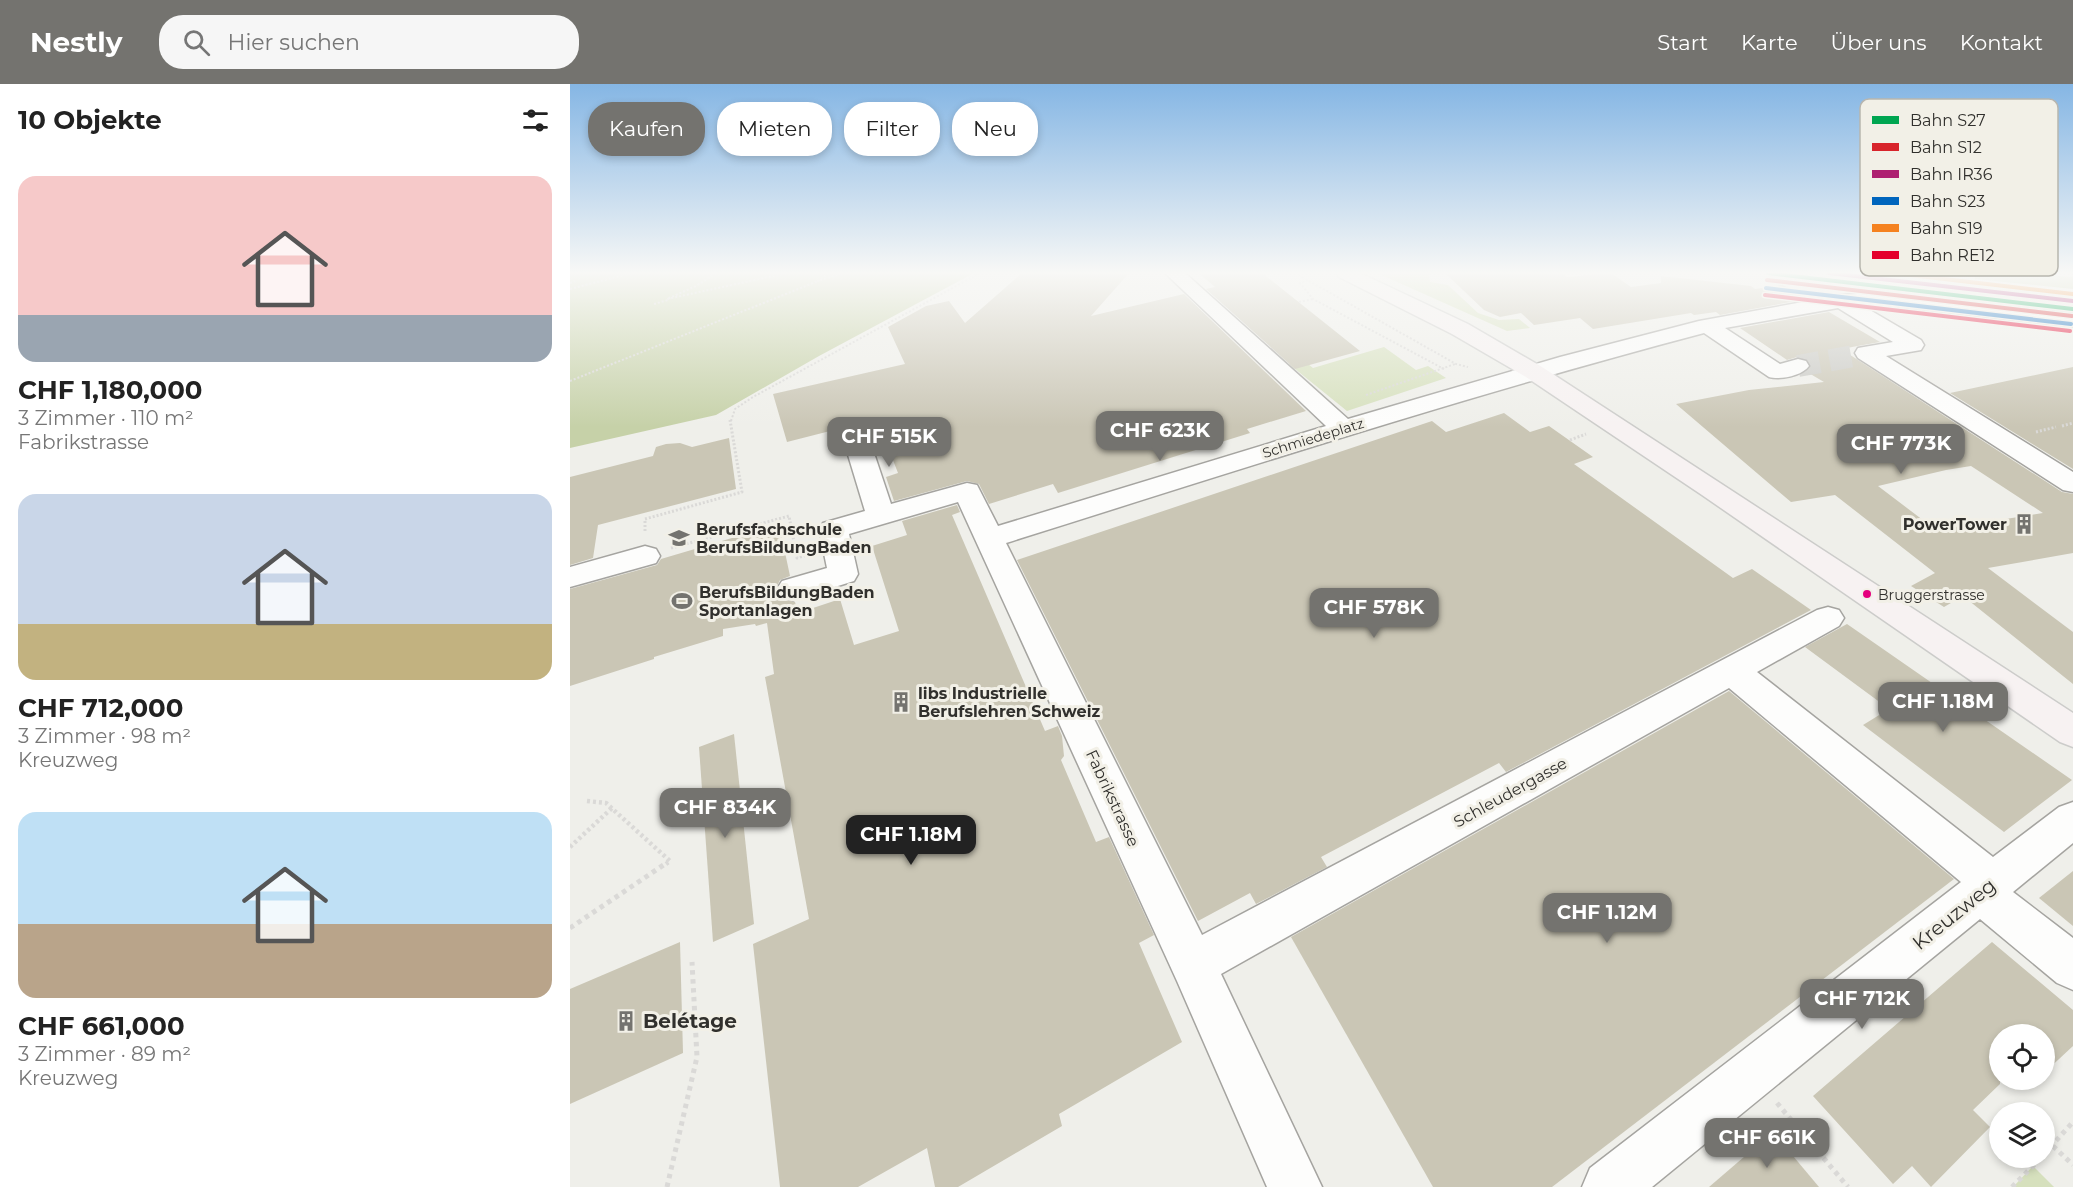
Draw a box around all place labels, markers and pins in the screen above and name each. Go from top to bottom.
pin: CHF 623K [1098,411,1222,462]
pin: CHF 515K [827,417,951,468]
pin: CHF 773K [1839,424,1963,475]
building icon: PowerTower [2012,512,2036,536]
place label: PowerTower [1903,515,2007,534]
place label: Berufsfachschule BerufsBildungBaden [696,520,872,557]
school or university icon: Berufsfachschule BerufsBildungBaden [667,526,691,550]
place label: BerufsBildungBaden Sportanlagen [699,583,875,620]
place label: Bruggerstrasse [1878,586,1985,604]
pin: CHF 578K [1312,588,1436,639]
marker: Bruggerstrasse [1861,588,1873,600]
sports icon: BerufsBildungBaden Sportanlagen [670,589,694,613]
pin: CHF 1.18M [1874,682,2012,733]
place label: libs Industrielle Berufslehren Schweiz [918,684,1100,721]
building icon: libs Industrielle Berufslehren Schweiz [889,690,913,714]
pin: CHF 834K [663,788,787,839]
pin: CHF 1.18M [842,815,980,866]
pin: CHF 1.12M [1538,893,1676,944]
pin: CHF 712K [1800,979,1924,1030]
building icon: Belétage [614,1009,638,1033]
place label: Belétage [643,1009,737,1033]
pin: CHF 661K [1705,1118,1829,1169]

